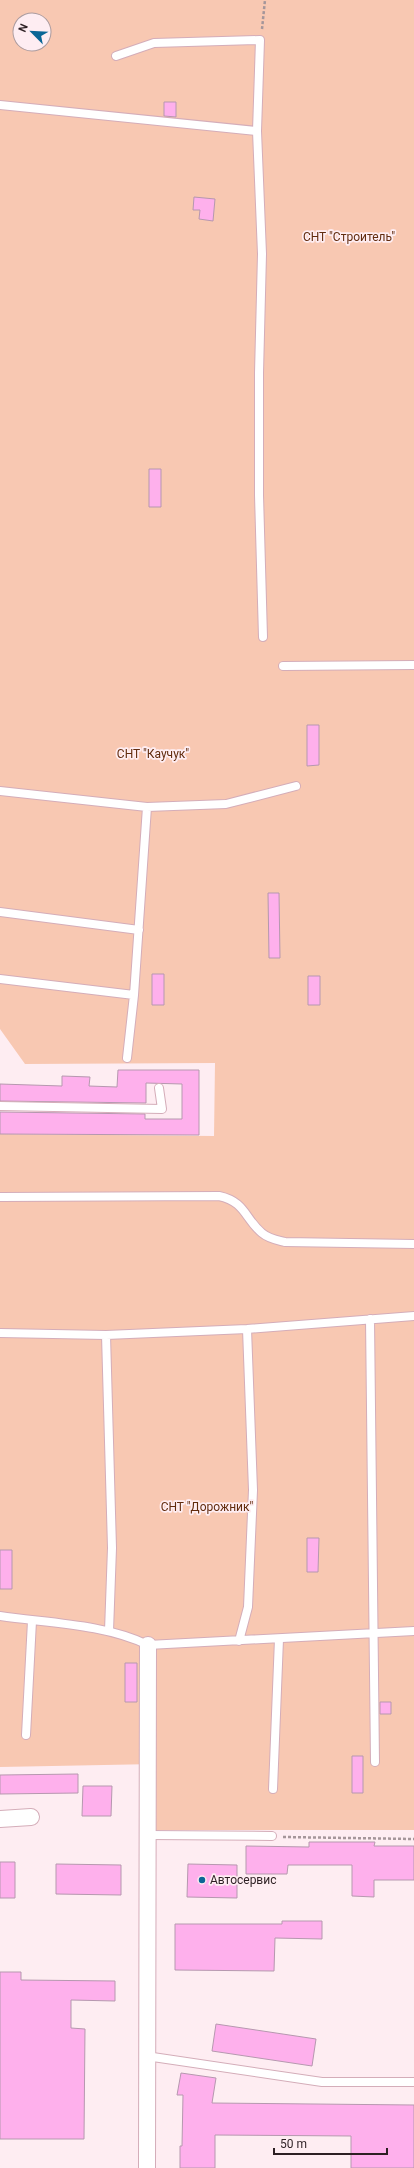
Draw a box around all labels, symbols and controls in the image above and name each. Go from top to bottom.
north arrow [12,12,52,52]
text: N [16,22,31,34]
park label: СНТ "Строитель" [303,230,395,244]
park label: СНТ "Каучук" [117,747,189,761]
park label: СНТ "Дорожник" [161,1500,253,1514]
place label: Автосервис [210,1873,276,1887]
marker: Автосервис [197,1875,207,1885]
scale bar [274,2130,387,2156]
text: 50 m [280,2137,307,2151]

